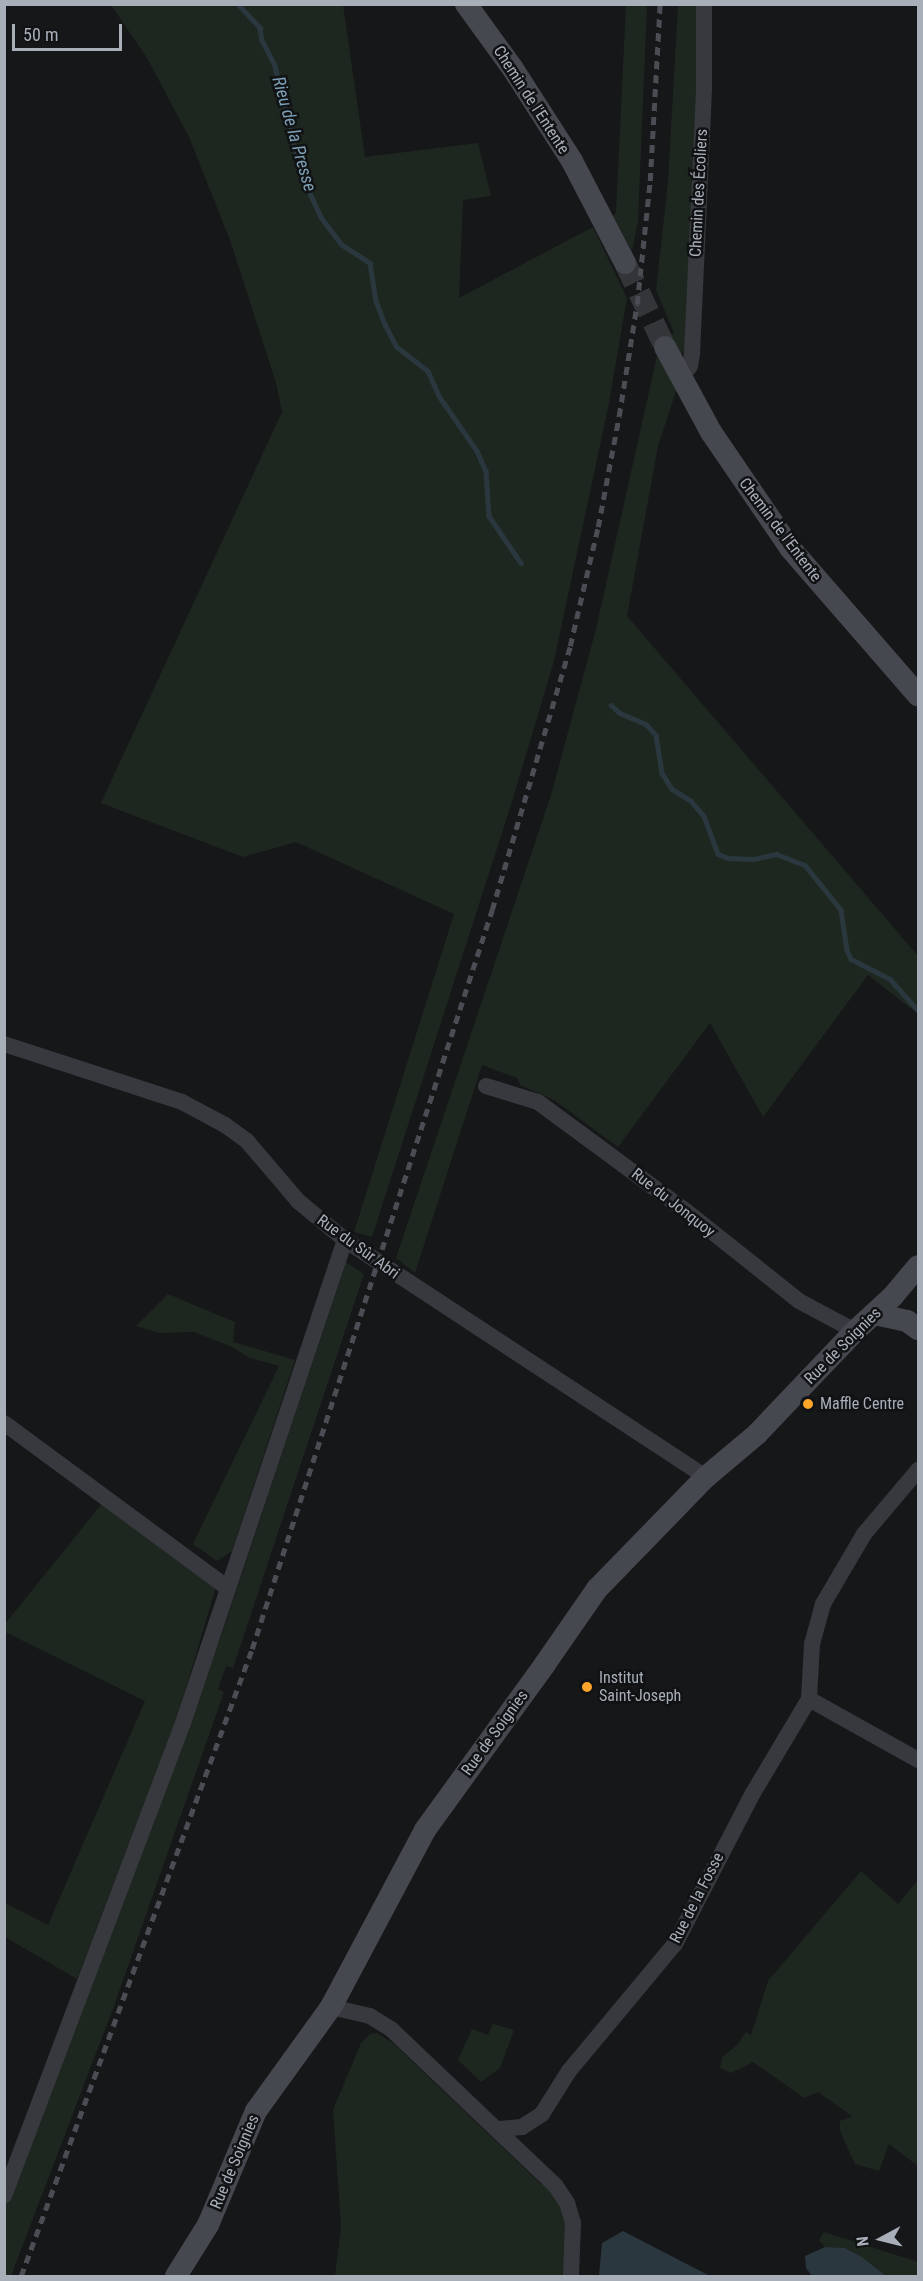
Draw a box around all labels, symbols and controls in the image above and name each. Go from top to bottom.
scale bar [15,12,124,50]
text: 50 m [23,24,58,45]
street label: Chemin de l'Entente [489,42,573,158]
water label: Rieu de la Presse [267,74,321,194]
street label: Chemin des Écoliers [686,129,712,257]
street label: Chemin de l'Entente [735,474,825,586]
street label: Rue du Jonquoy [627,1164,719,1242]
street label: Rue du Sûr Abri [313,1211,403,1283]
street label: Rue de Soignies [801,1304,885,1388]
place label: Maffle Centre [820,1394,904,1414]
marker: Maffle Centre [801,1397,815,1411]
place label: Institut Saint-Joseph [599,1668,681,1706]
marker: Institut Saint-Joseph [580,1680,594,1694]
street label: Rue de Soignies [458,1687,532,1779]
street label: Rue de la Fosse [666,1849,728,1947]
street label: Rue de Soignies [207,2112,263,2212]
north arrow [851,2209,911,2269]
text: N [853,2235,873,2247]

